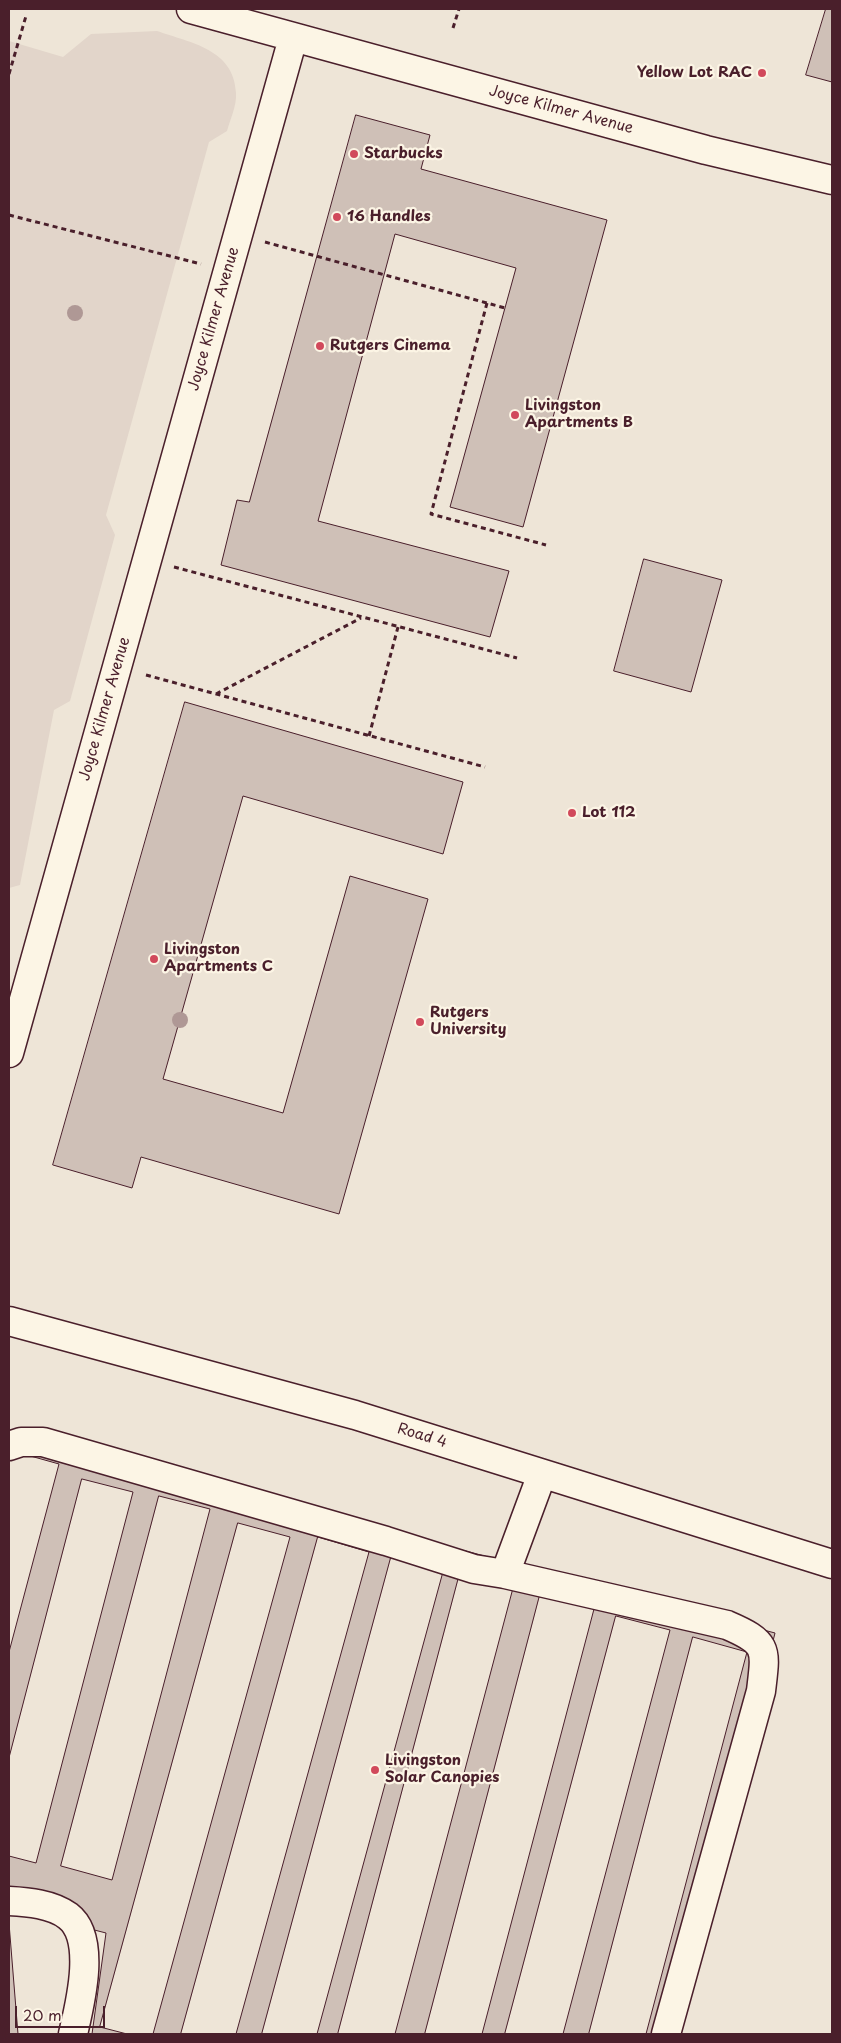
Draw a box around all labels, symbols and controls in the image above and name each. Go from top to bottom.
place label: Yellow Lot RAC [637,64,752,82]
marker: Yellow Lot RAC [756,67,768,79]
street label: Joyce Kilmer Avenue [487,82,635,138]
place label: Starbucks [364,145,443,163]
marker: Starbucks [348,148,360,160]
place label: 16 Handles [347,208,431,226]
marker: 16 Handles [331,211,343,223]
street label: Joyce Kilmer Avenue [185,245,243,393]
place label: Rutgers Cinema [330,337,451,355]
marker: Rutgers Cinema [314,340,326,352]
place label: Livingston Apartments B [525,397,633,432]
marker: Livingston Apartments B [509,409,521,421]
street label: Joyce Kilmer Avenue [76,635,134,783]
place label: Lot 112 [582,804,636,822]
marker: Lot 112 [566,807,578,819]
place label: Livingston Apartments C [164,941,273,976]
marker: Livingston Apartments C [148,953,160,965]
place label: Rutgers University [430,1004,506,1039]
marker: Rutgers University [414,1016,426,1028]
street label: Road 4 [395,1420,449,1452]
place label: Livingston Solar Canopies [385,1752,500,1787]
marker: Livingston Solar Canopies [369,1764,381,1776]
scale bar [18,1996,108,2028]
text: 20 m [23,2003,62,2026]

